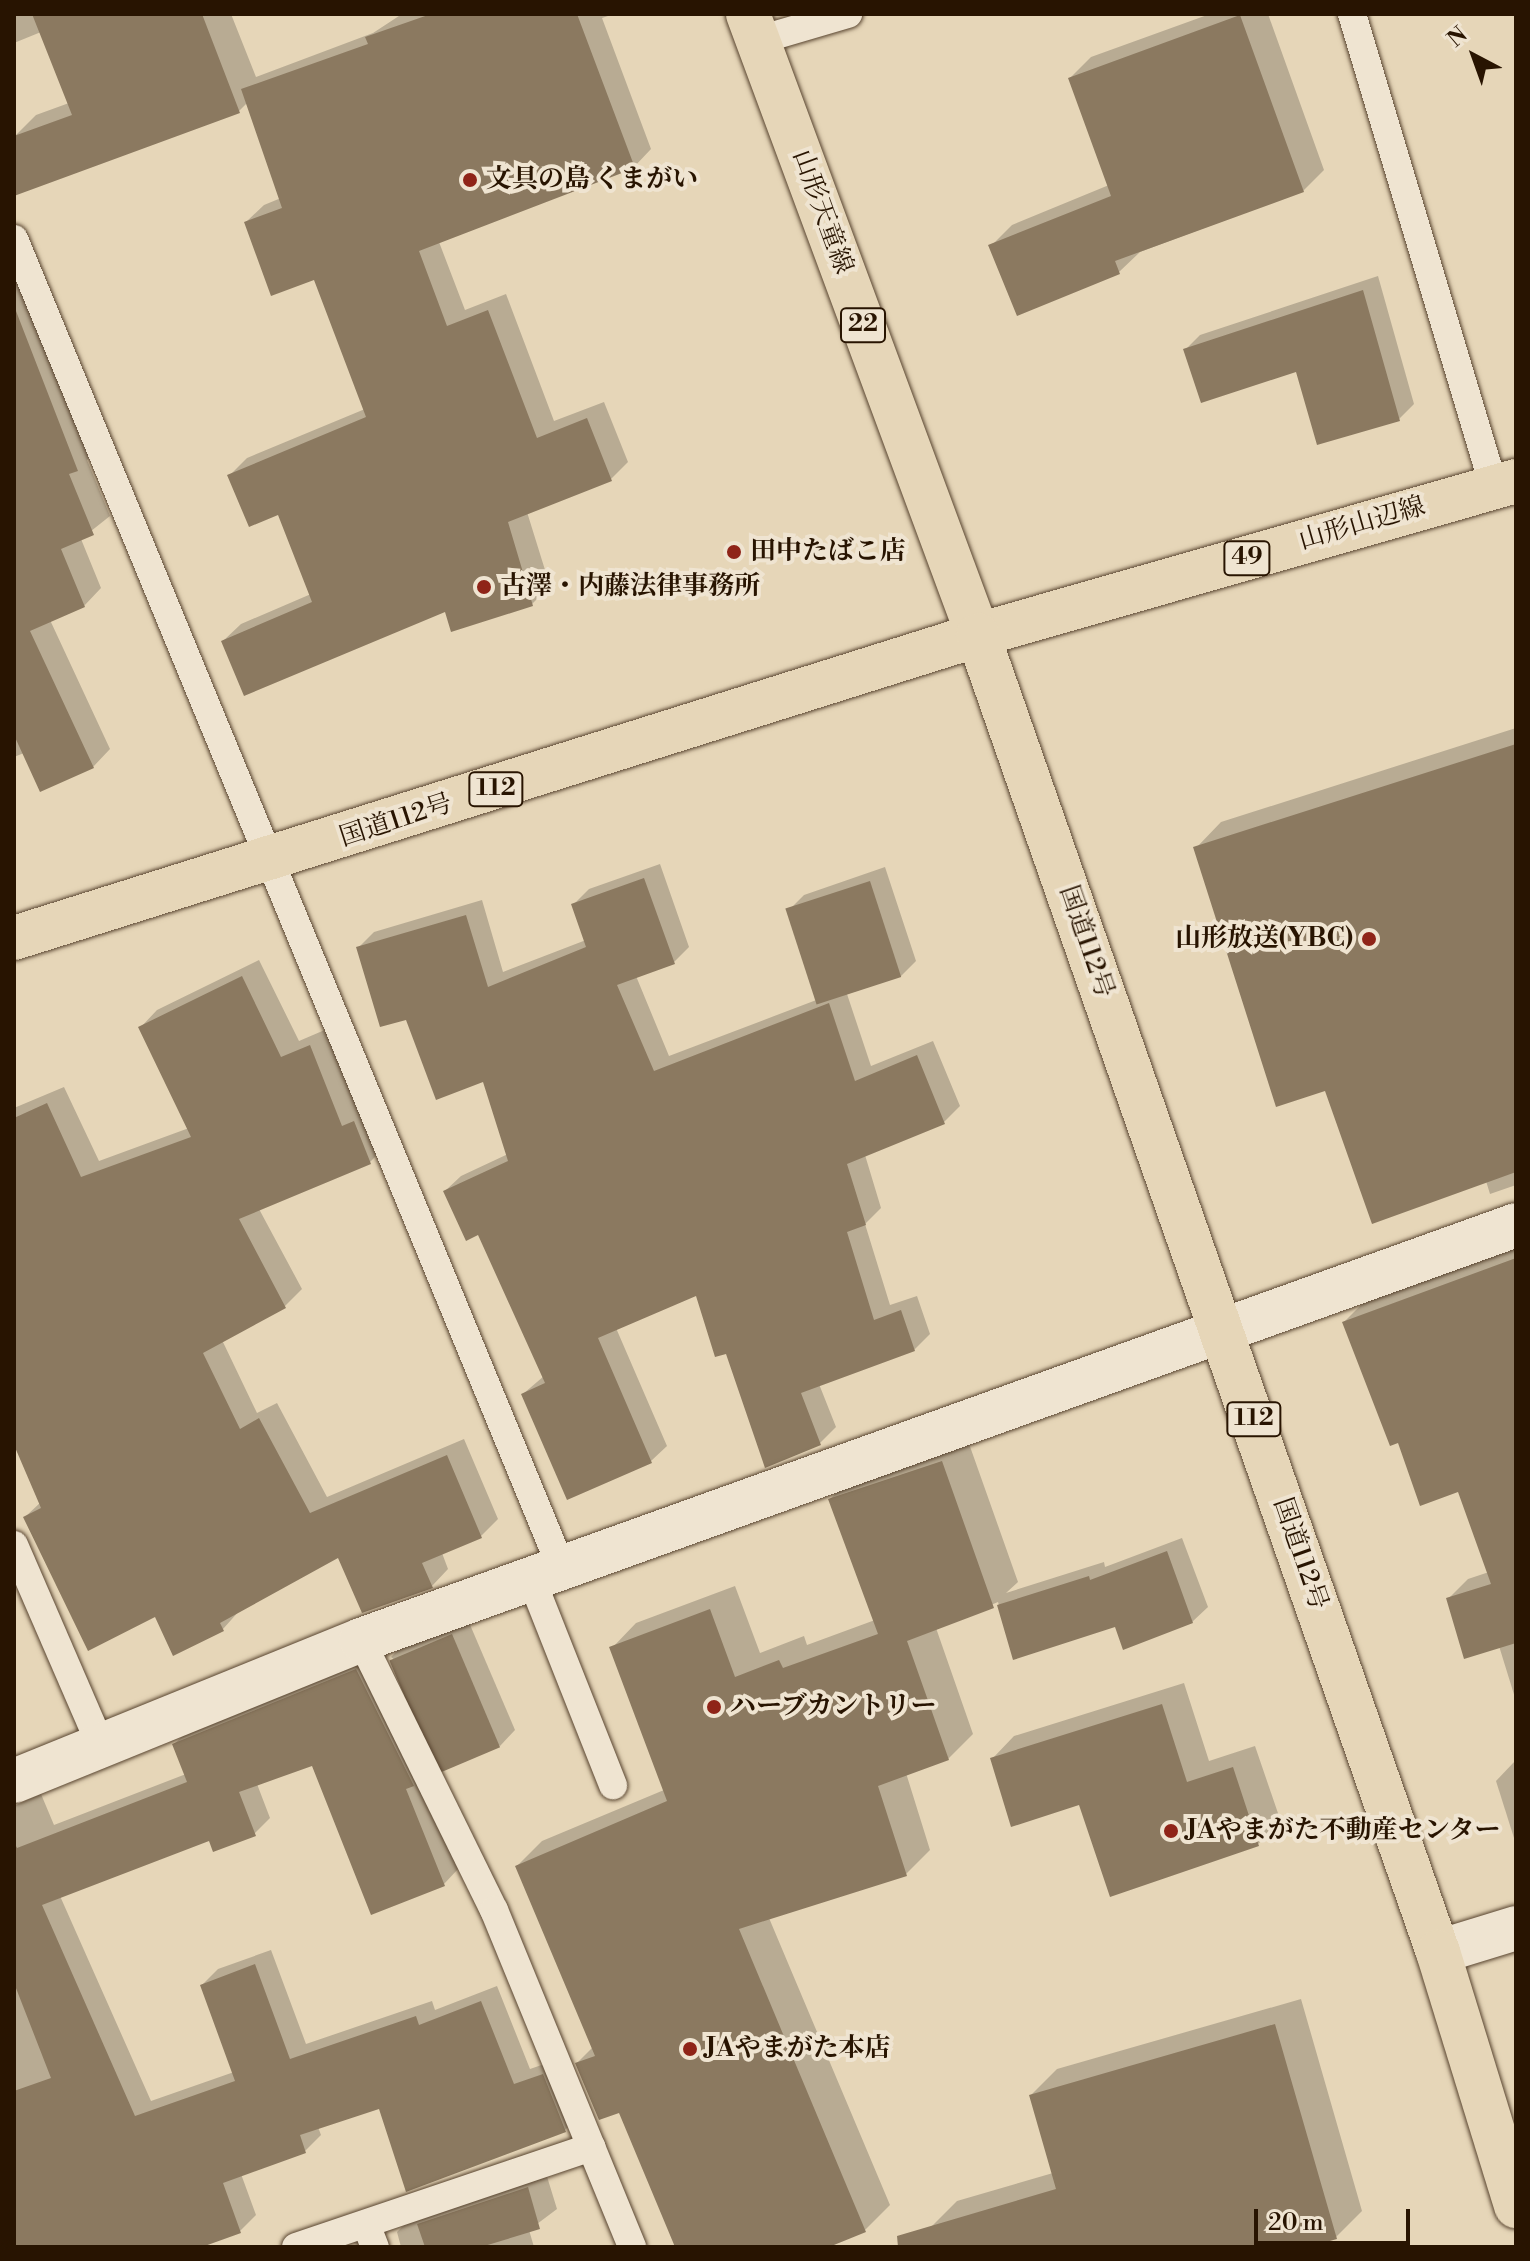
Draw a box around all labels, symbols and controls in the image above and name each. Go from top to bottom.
north arrow [1434,16,1514,96]
text: N [1443,22,1473,53]
street label: 山形天童線 [785,146,859,278]
place label: 文具の島 くまがい [486,164,698,196]
marker: 文具の島 くまがい [461,171,479,189]
road number: 22 [839,305,887,345]
street label: 山形山辺線 [1295,491,1429,557]
place label: 田中たばこ店 [750,536,906,568]
road number: 49 [1223,538,1271,578]
marker: 田中たばこ店 [725,543,743,561]
place label: 古澤・内藤法律事務所 [500,571,760,603]
marker: 古澤・内藤法律事務所 [475,578,493,596]
road number: 112 [468,769,524,809]
street label: 国道112号 [336,788,456,854]
street label: 国道112号 [1052,882,1120,1002]
place label: 山形放送(YBC) [1175,923,1353,955]
marker: 山形放送(YBC) [1360,930,1378,948]
road number: 112 [1226,1399,1282,1439]
street label: 国道112号 [1266,1494,1334,1614]
place label: ハーブカントリー [730,1691,938,1723]
marker: ハーブカントリー [705,1698,723,1716]
place label: JAやまがた不動産センター [1187,1815,1502,1847]
marker: JAやまがた不動産センター [1162,1822,1180,1840]
place label: JAやまがた本店 [706,2033,891,2065]
marker: JAやまがた本店 [681,2040,699,2058]
scale bar [1258,2193,1414,2243]
text: 20 m [1268,2208,1324,2238]

